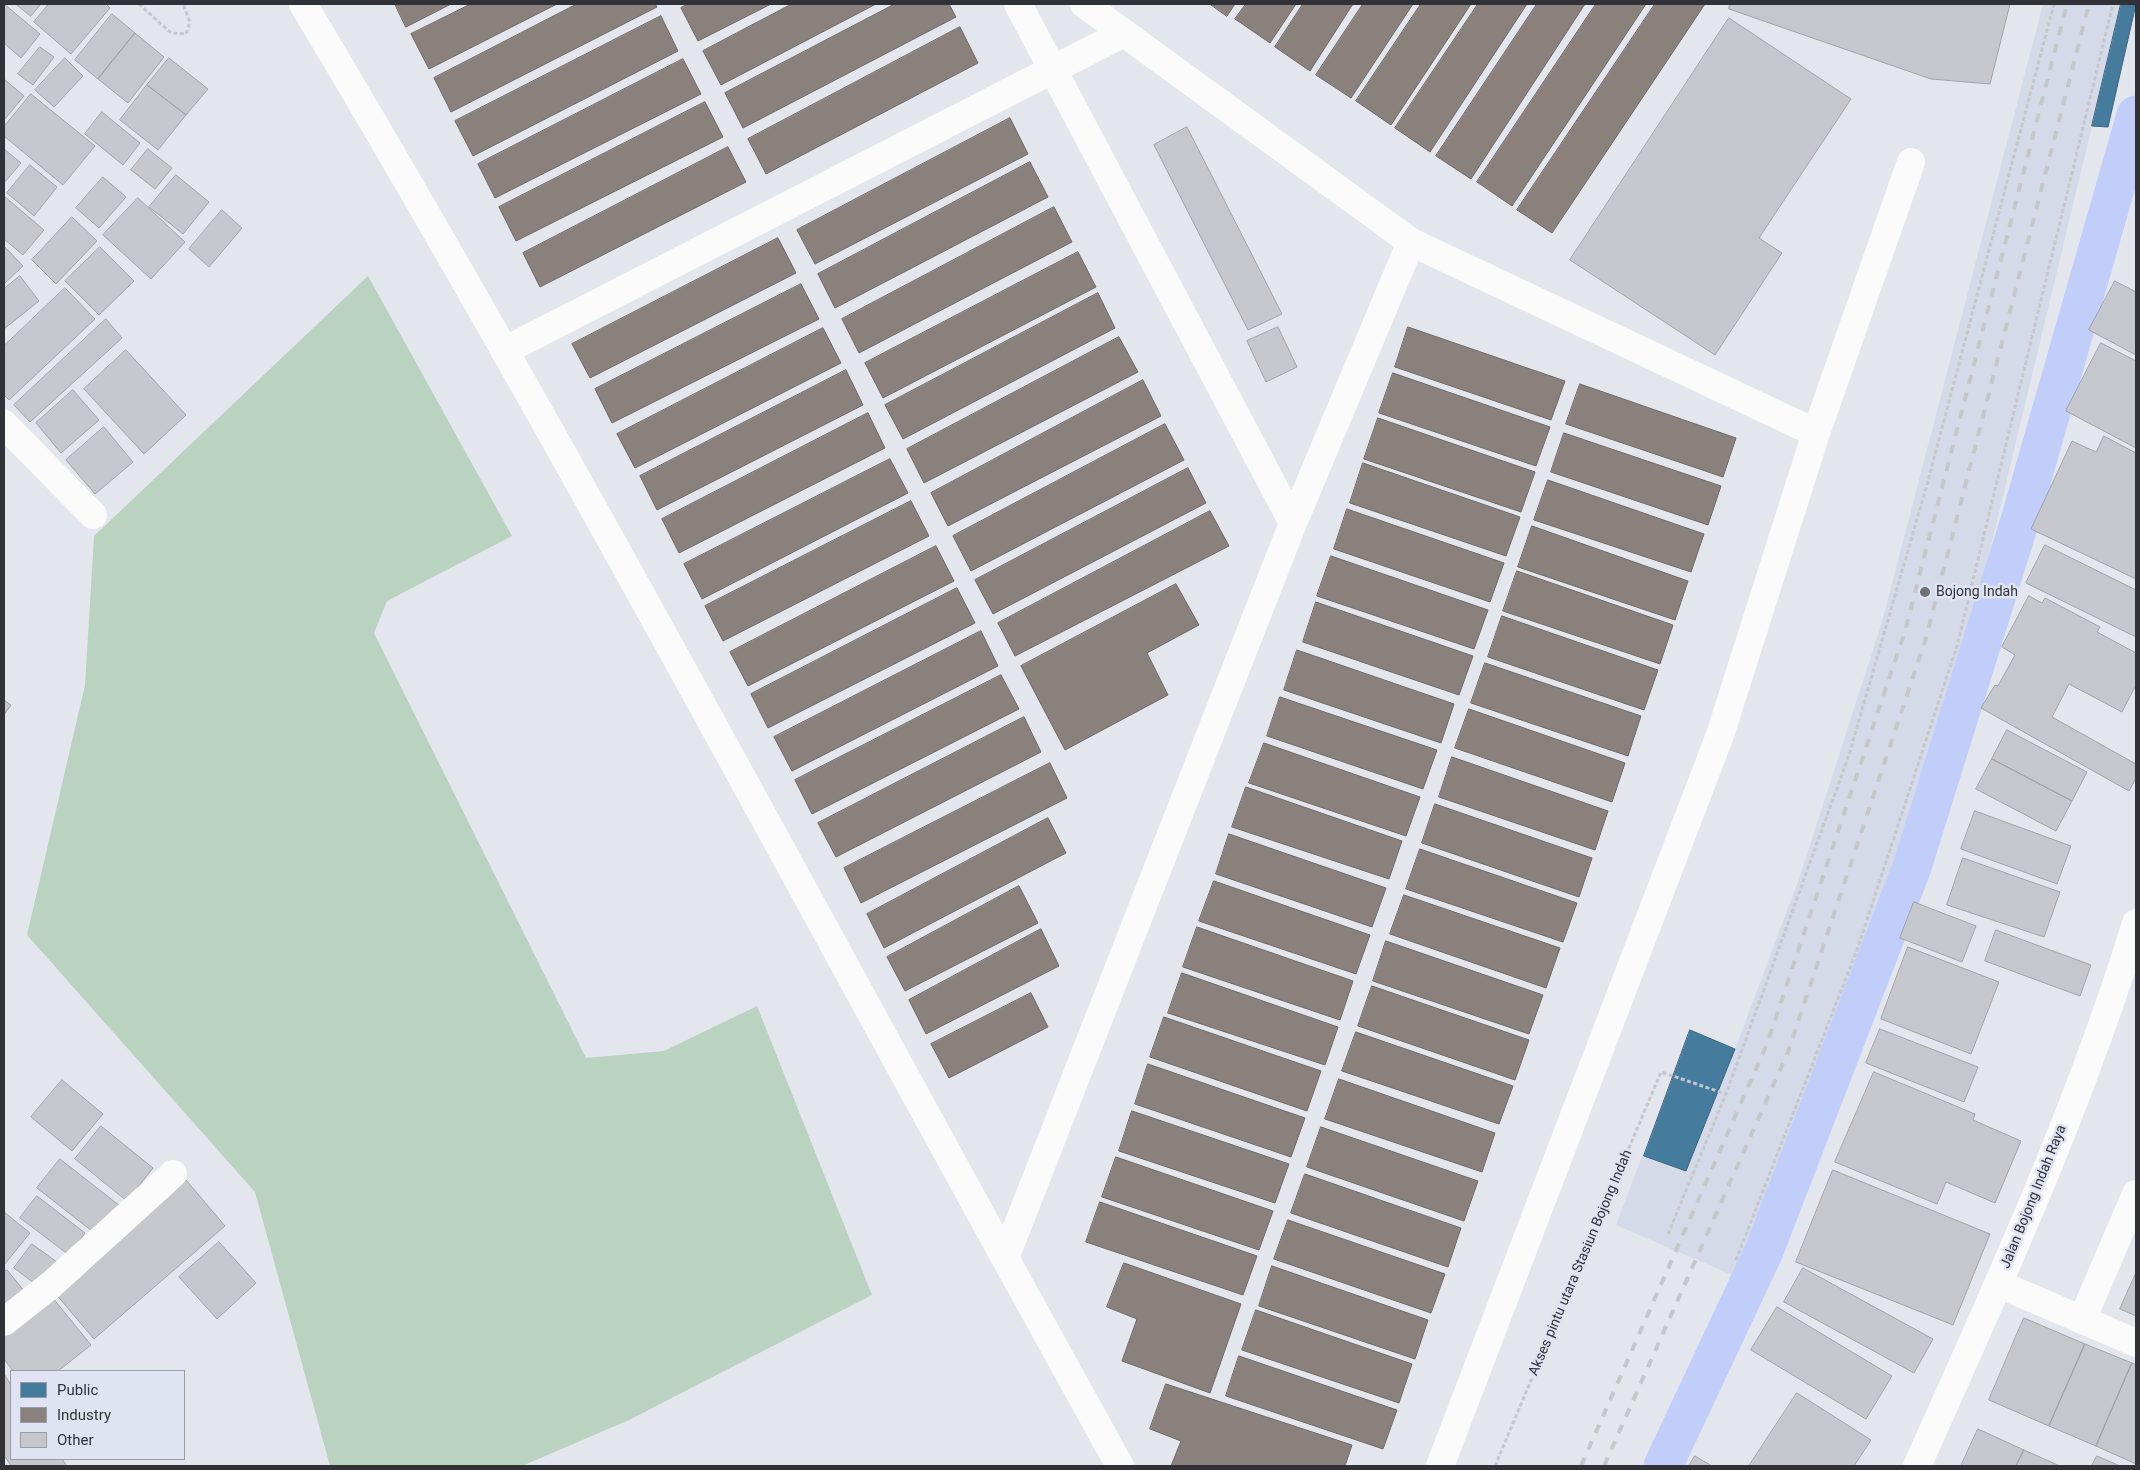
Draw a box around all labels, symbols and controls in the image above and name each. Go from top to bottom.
place label: Bojong Indah [1936,584,2018,600]
marker: Bojong Indah [1918,585,1932,599]
street label: Jalan Bojong Indah Raya [1998,1123,2070,1271]
street label: Akses pintu utara Stasiun Bojong Indah [1526,1148,1636,1378]
legend [10,1370,185,1460]
text: Public [57,1381,98,1399]
text: Industry [57,1406,111,1424]
text: Other [57,1431,94,1449]

